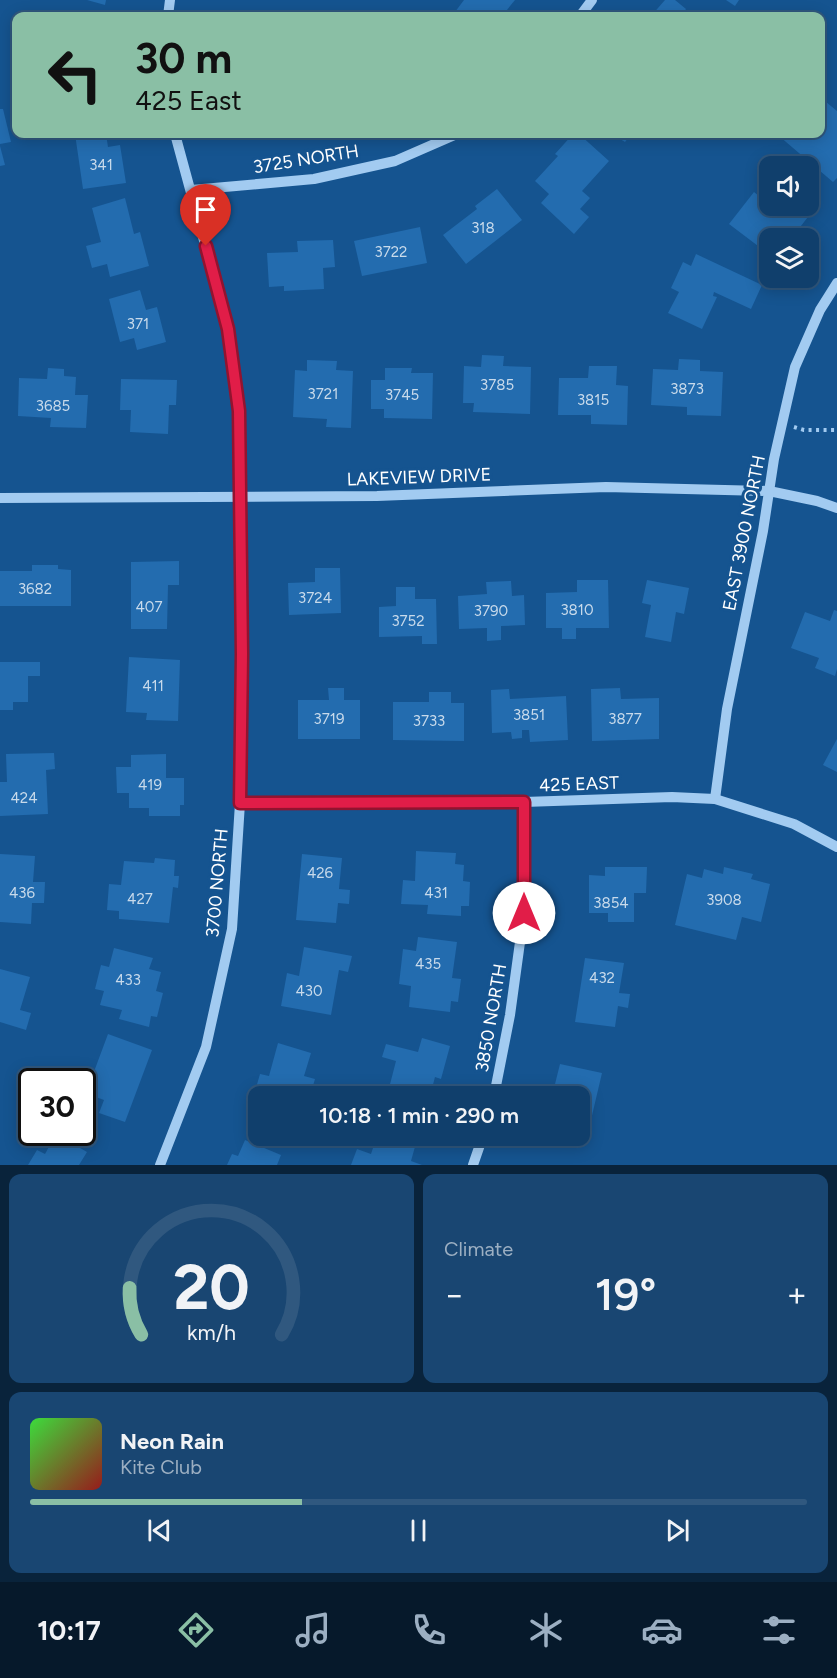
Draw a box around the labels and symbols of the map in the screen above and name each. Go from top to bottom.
street label: 3725 NORTH [251,140,361,178]
house number: 341 [89,156,113,174]
pin [180,184,231,246]
house number: 318 [471,219,495,237]
house number: 3722 [375,243,408,261]
house number: 371 [127,315,149,333]
house number: 3785 [480,376,514,394]
house number: 3873 [670,380,704,398]
house number: 3721 [308,385,338,403]
house number: 3745 [385,386,419,404]
house number: 3815 [577,391,609,409]
house number: 3685 [36,397,70,415]
street label: EAST 3900 NORTH [718,453,770,613]
street label: LAKEVIEW DRIVE [346,463,492,491]
house number: 3682 [18,580,52,598]
house number: 3724 [298,589,332,607]
house number: 407 [136,598,163,616]
house number: 3810 [560,601,594,619]
house number: 3790 [474,602,508,620]
house number: 3752 [391,612,425,630]
house number: 411 [142,677,164,695]
house number: 3851 [513,706,545,724]
house number: 3719 [314,710,344,728]
house number: 3877 [608,710,642,728]
house number: 3733 [413,712,445,730]
street label: 425 EAST [539,772,619,796]
house number: 419 [138,776,162,794]
house number: 424 [10,789,38,807]
street label: 3700 NORTH [201,827,233,939]
house number: 426 [307,864,334,882]
position arrow [492,881,556,945]
house number: 436 [9,884,35,902]
house number: 431 [424,884,448,902]
house number: 427 [127,890,153,908]
house number: 3908 [706,891,742,909]
house number: 3854 [593,894,629,912]
house number: 435 [415,955,441,973]
street label: 3850 NORTH [471,962,511,1074]
house number: 432 [589,969,615,987]
house number: 433 [115,971,141,989]
house number: 430 [295,982,323,1000]
speed limit sign: 30 [18,1068,96,1146]

